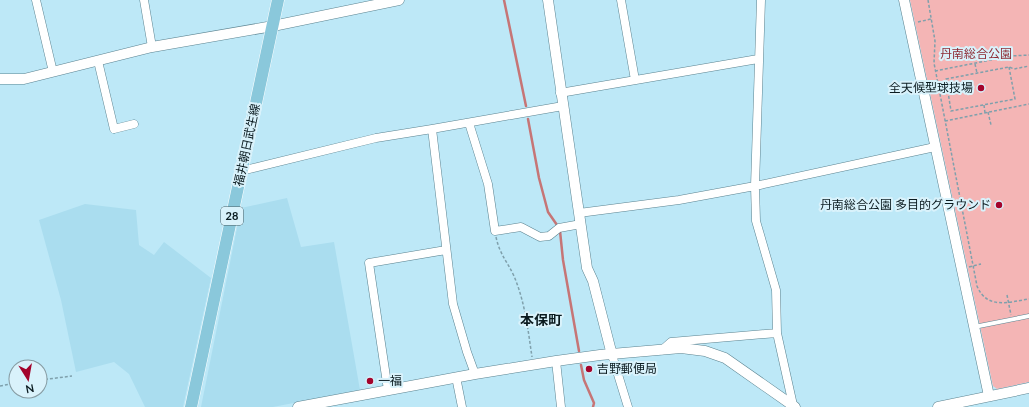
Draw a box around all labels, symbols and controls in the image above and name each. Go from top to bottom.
park label: 丹南総合公園 [940,46,1012,61]
place label: 全天候型球技場 [889,80,973,95]
marker: 全天候型球技場 [976,83,986,93]
street label: 福井朝日武生線 [230,102,263,188]
place label: 丹南総合公園 多目的グラウンド [820,197,991,212]
marker: 丹南総合公園 多目的グラウンド [994,200,1004,210]
road number: 28 [221,207,243,225]
district label: 本保町 [520,311,562,328]
north arrow [8,359,48,399]
place label: 吉野郵便局 [597,361,657,376]
marker: 吉野郵便局 [584,364,594,374]
place label: 一福 [378,373,402,388]
marker: 一福 [365,376,375,386]
text: N [25,382,35,396]

